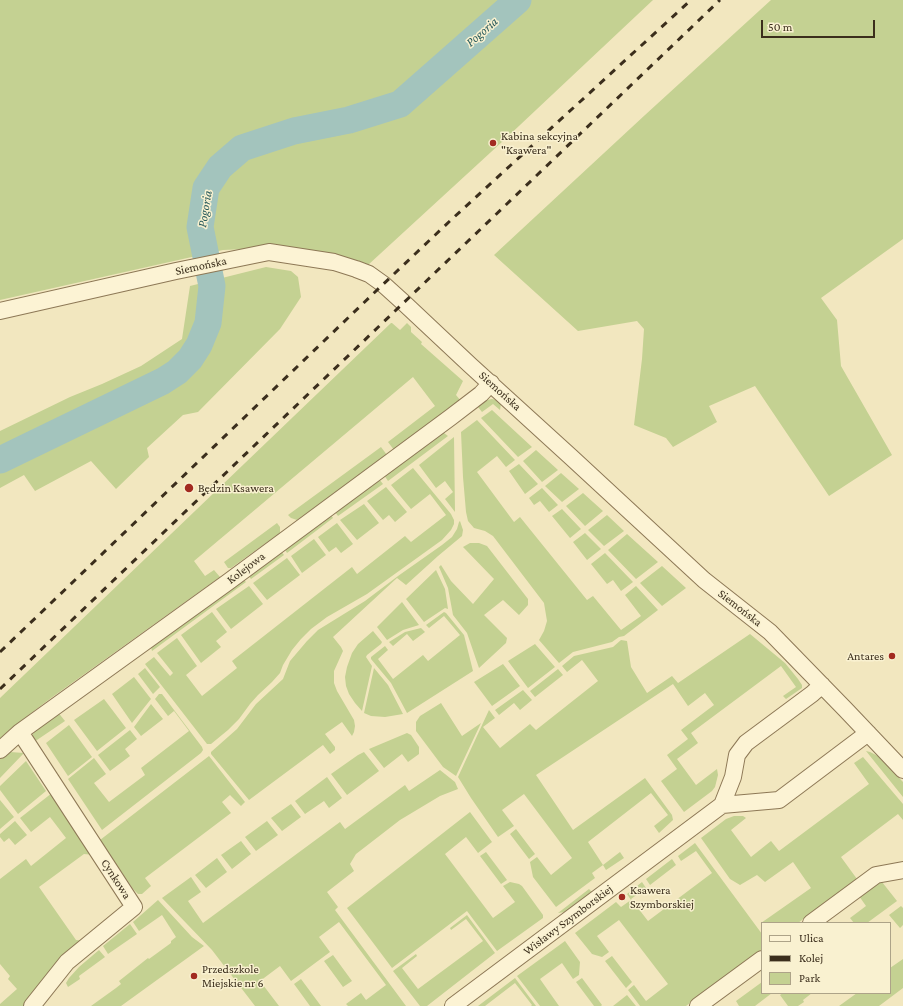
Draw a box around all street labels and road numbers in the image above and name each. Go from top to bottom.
street label: Siemońska [174,254,228,278]
street label: Siemońska [476,368,524,414]
street label: Kolejowa [224,549,268,587]
street label: Siemońska [715,586,765,630]
street label: Cynkowa [98,856,134,902]
street label: Wisławy Szymborskiej [521,882,615,958]

